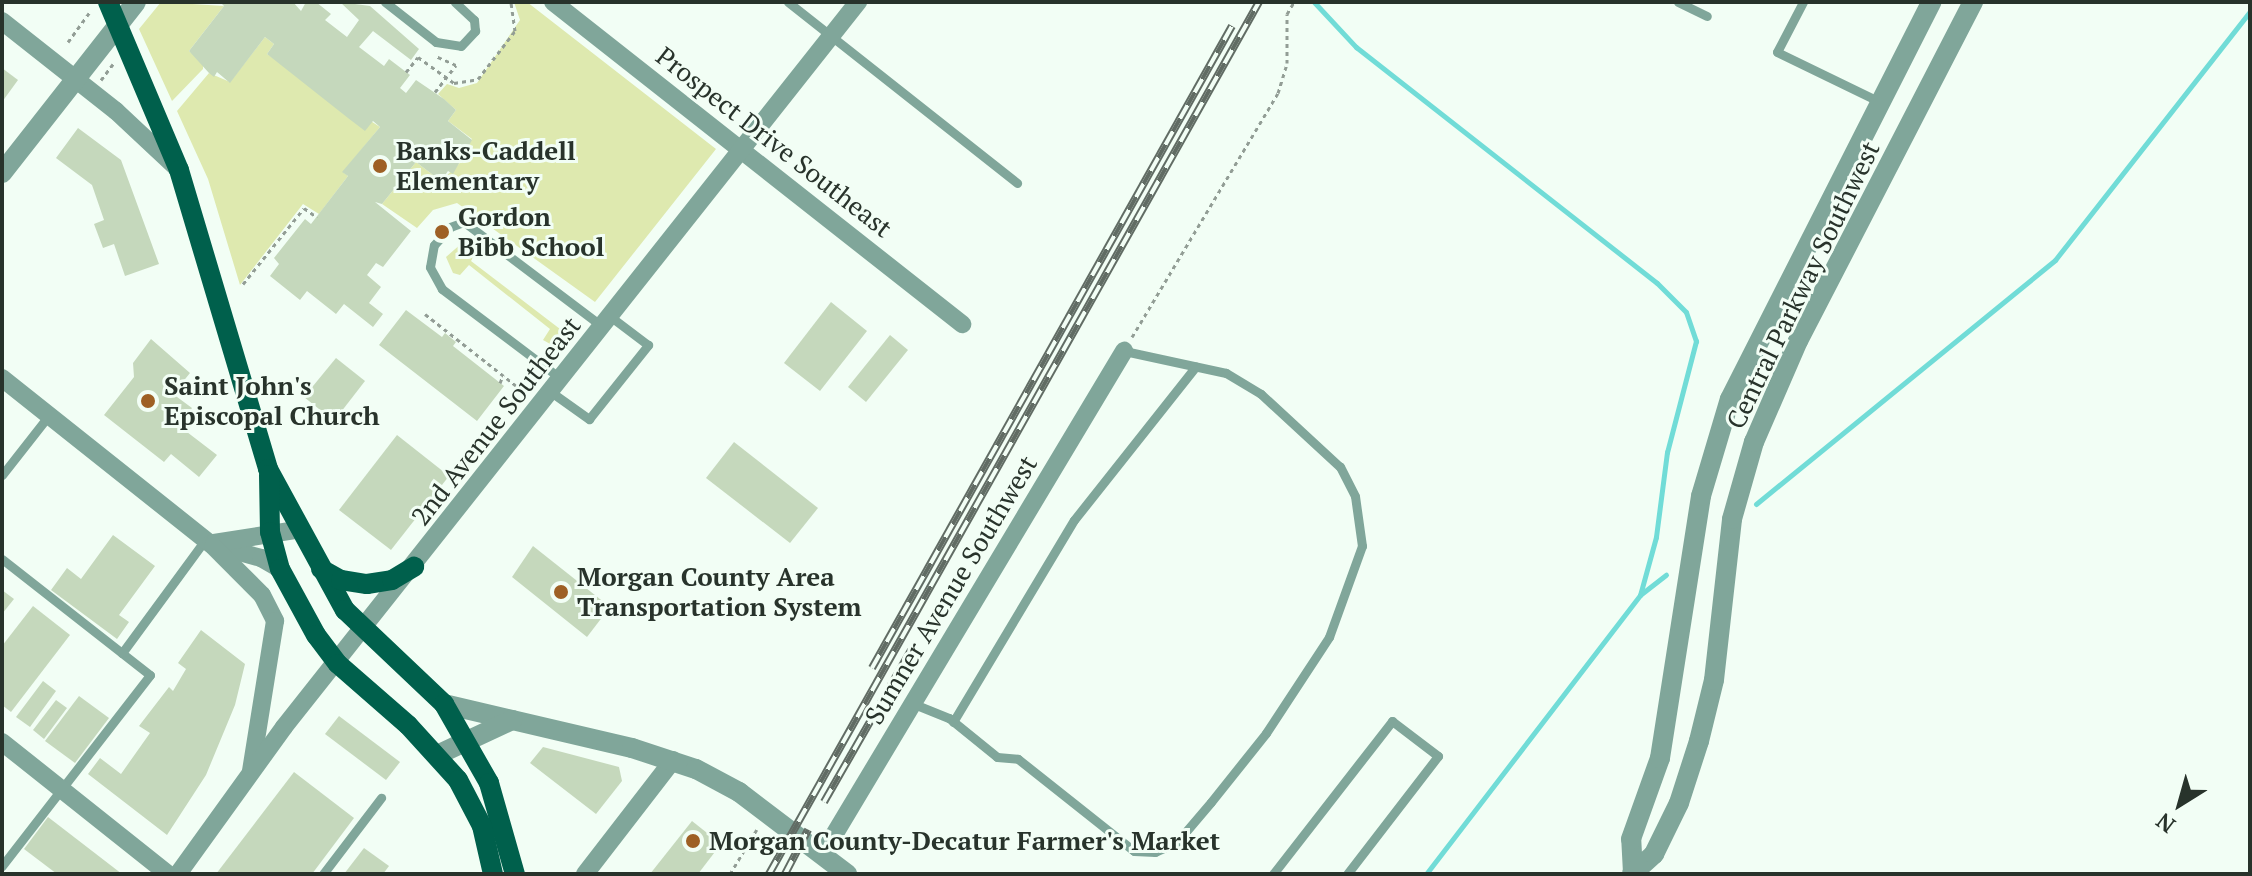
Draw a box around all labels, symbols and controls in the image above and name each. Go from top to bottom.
street label: Prospect Drive Southeast [650,40,898,244]
place label: Banks-Caddell Elementary [396,135,576,196]
street label: Central Parkway Southwest [1720,136,1886,434]
marker: Banks-Caddell Elementary [371,157,389,175]
place label: Gordon Bibb School [458,201,604,262]
marker: Gordon Bibb School [433,223,451,241]
street label: 2nd Avenue Southeast [405,310,587,532]
place label: Saint John's Episcopal Church [164,370,380,432]
marker: Saint John's Episcopal Church [139,392,157,410]
street label: Sumner Avenue Southwest [858,450,1044,730]
place label: Morgan County Area Transportation System [577,561,862,622]
marker: Morgan County Area Transportation System [552,583,570,601]
north arrow [2140,764,2220,844]
text: N [2150,807,2181,840]
place label: Morgan County-Decatur Farmer's Market [709,825,1220,857]
marker: Morgan County-Decatur Farmer's Market [684,832,702,850]

